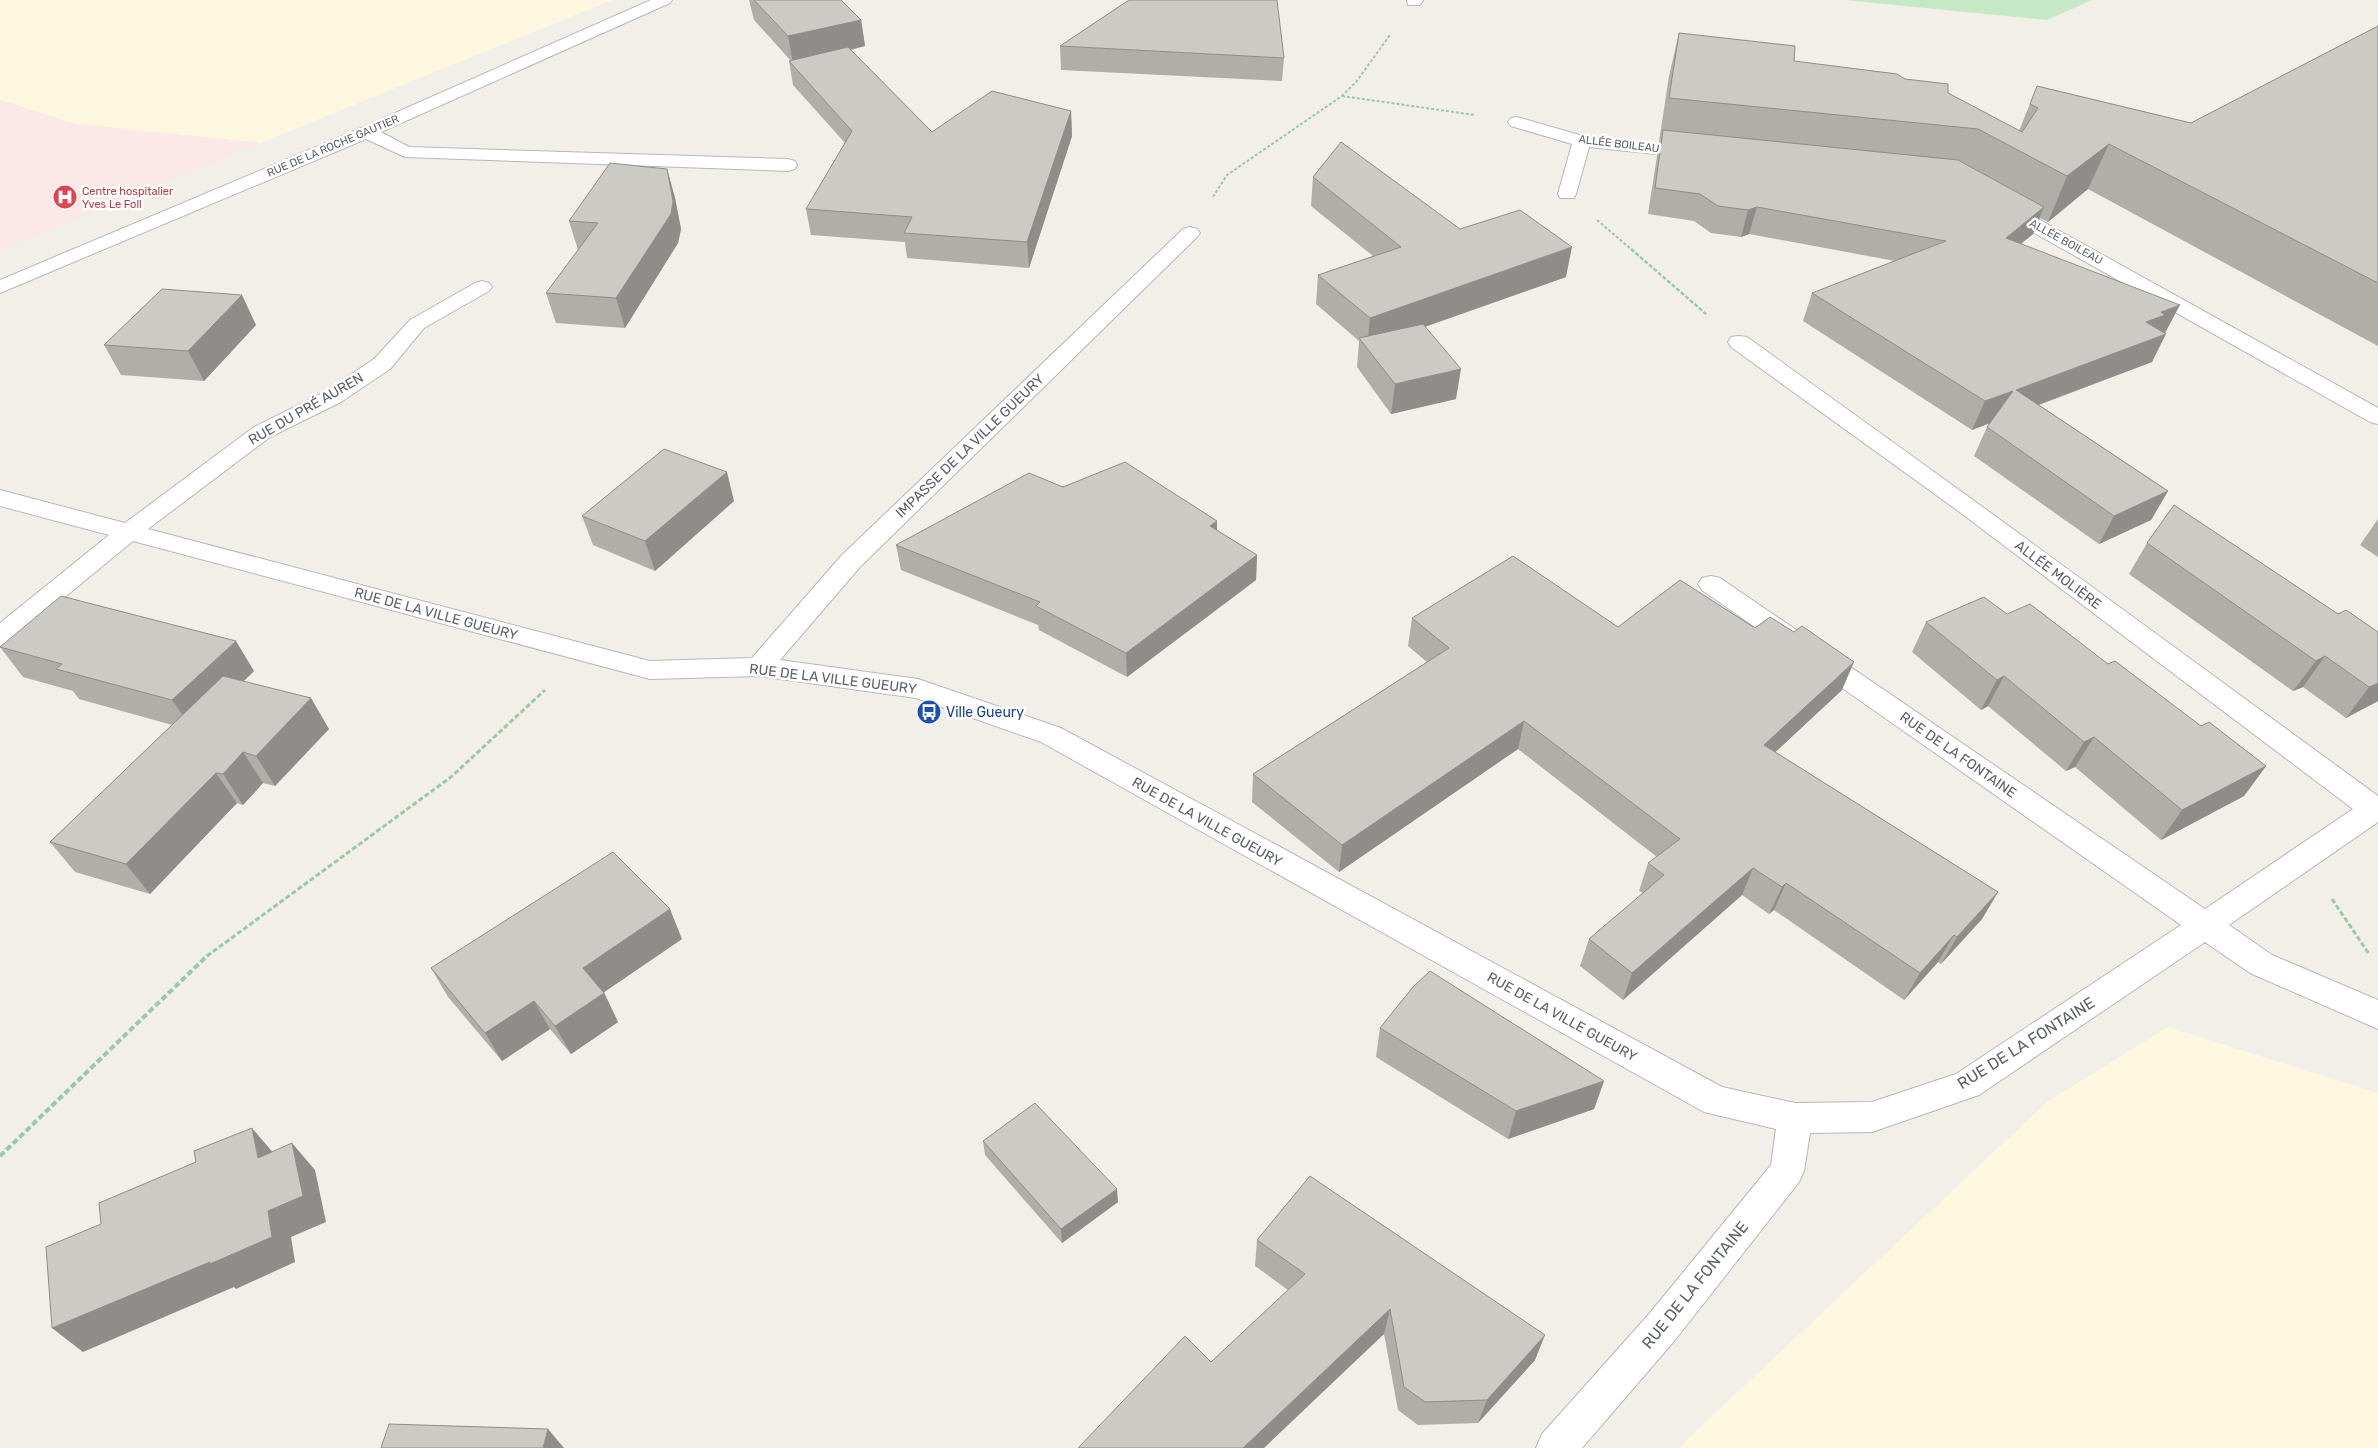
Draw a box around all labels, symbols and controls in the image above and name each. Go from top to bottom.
street label: RUE DE LA ROCHE GAUTIER [265,112,401,180]
street label: ALLÉE BOILEAU [1578,133,1660,155]
hospital icon: Centre hospitalier Yves Le Foll [52,184,78,210]
place label: Centre hospitalier Yves Le Foll [82,185,174,211]
street label: ALLÉE BOILEAU [2027,217,2105,267]
street label: RUE DU PRÉ AUREN [245,368,366,449]
street label: IMPASSE DE LA VILLE GUEURY [892,371,1048,521]
street label: ALLÉE MOLIÈRE [2011,536,2105,613]
street label: RUE DE LA VILLE GUEURY [352,584,520,644]
street label: RUE DE LA VILLE GUEURY [748,660,918,698]
bus stop icon: Ville Gueury [916,699,942,725]
place label: Ville Gueury [946,704,1024,721]
street label: RUE DE LA FONTAINE [1896,708,2020,802]
street label: RUE DE LA VILLE GUEURY [1129,774,1285,870]
street label: RUE DE LA VILLE GUEURY [1484,969,1640,1065]
street label: RUE DE LA FONTAINE [1954,993,2098,1093]
street label: RUE DE LA FONTAINE [1638,1217,1752,1353]

